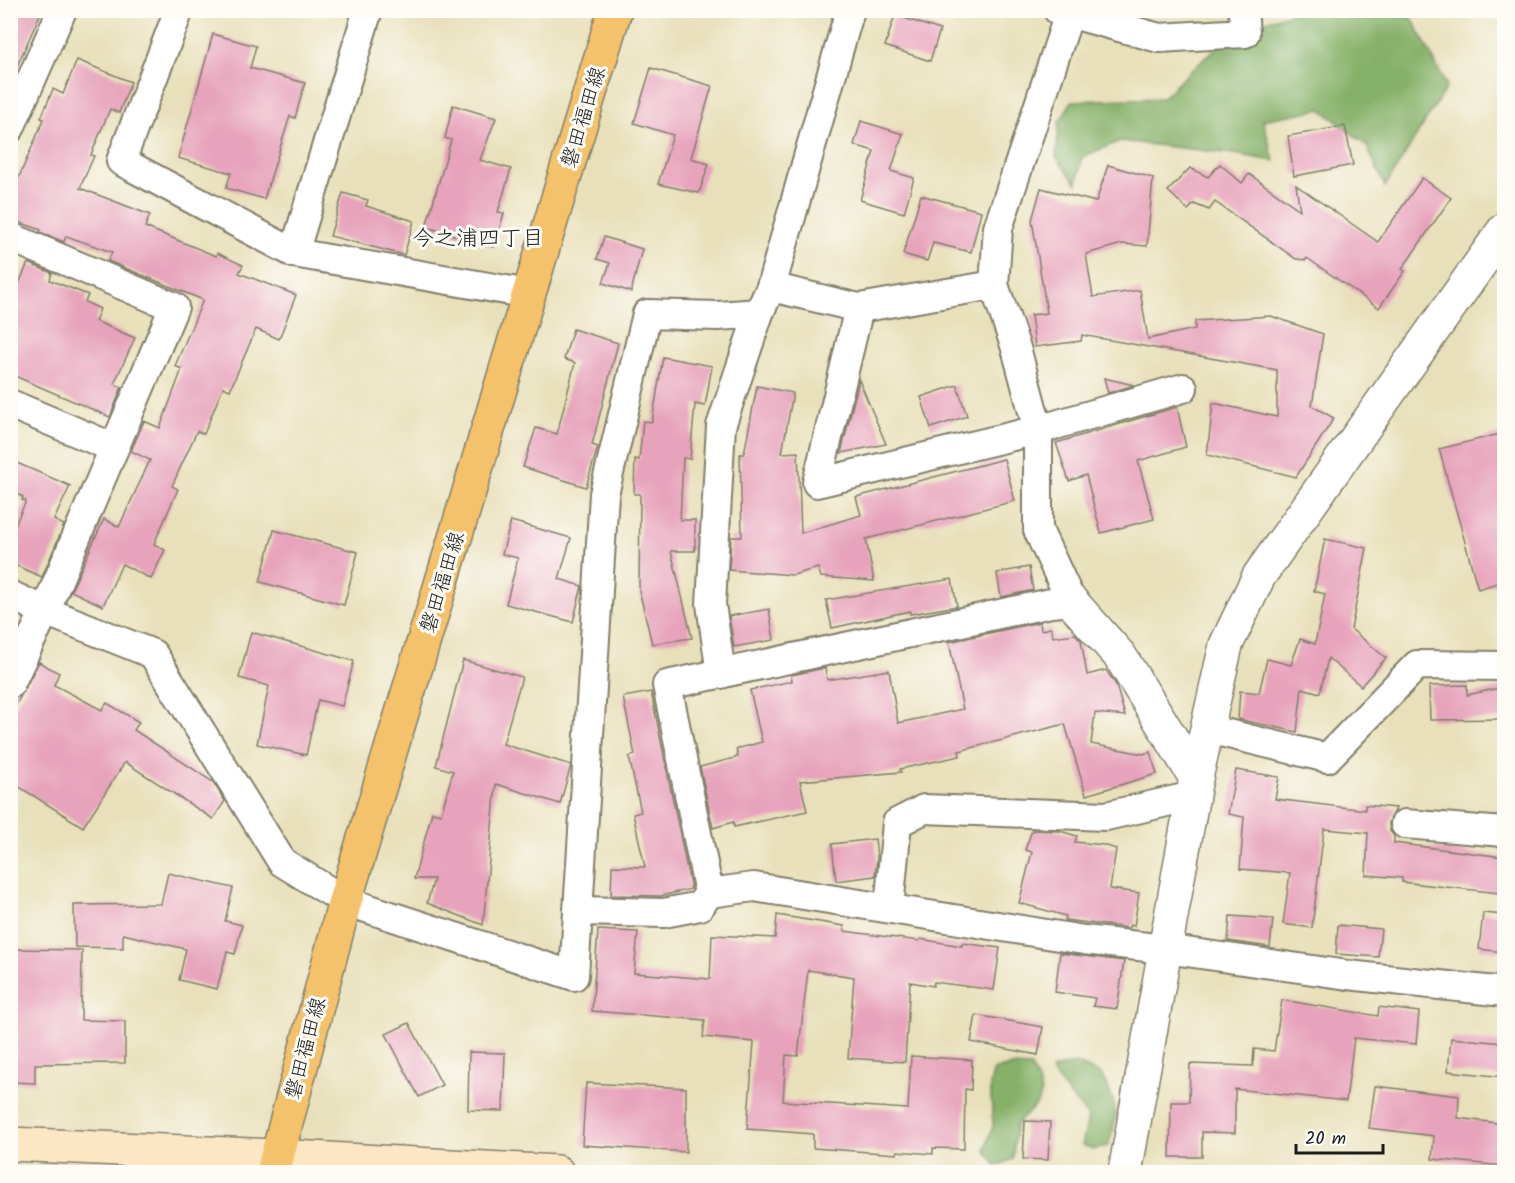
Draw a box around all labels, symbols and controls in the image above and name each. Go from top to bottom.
street label: 磐田福田線 [553,62,616,172]
district label: 今之浦四丁目 [412,222,544,257]
street label: 磐田福田線 [412,527,475,637]
street label: 磐田福田線 [277,993,336,1103]
scale bar [1296,1117,1383,1155]
text: 20 m [1305,1125,1346,1154]

